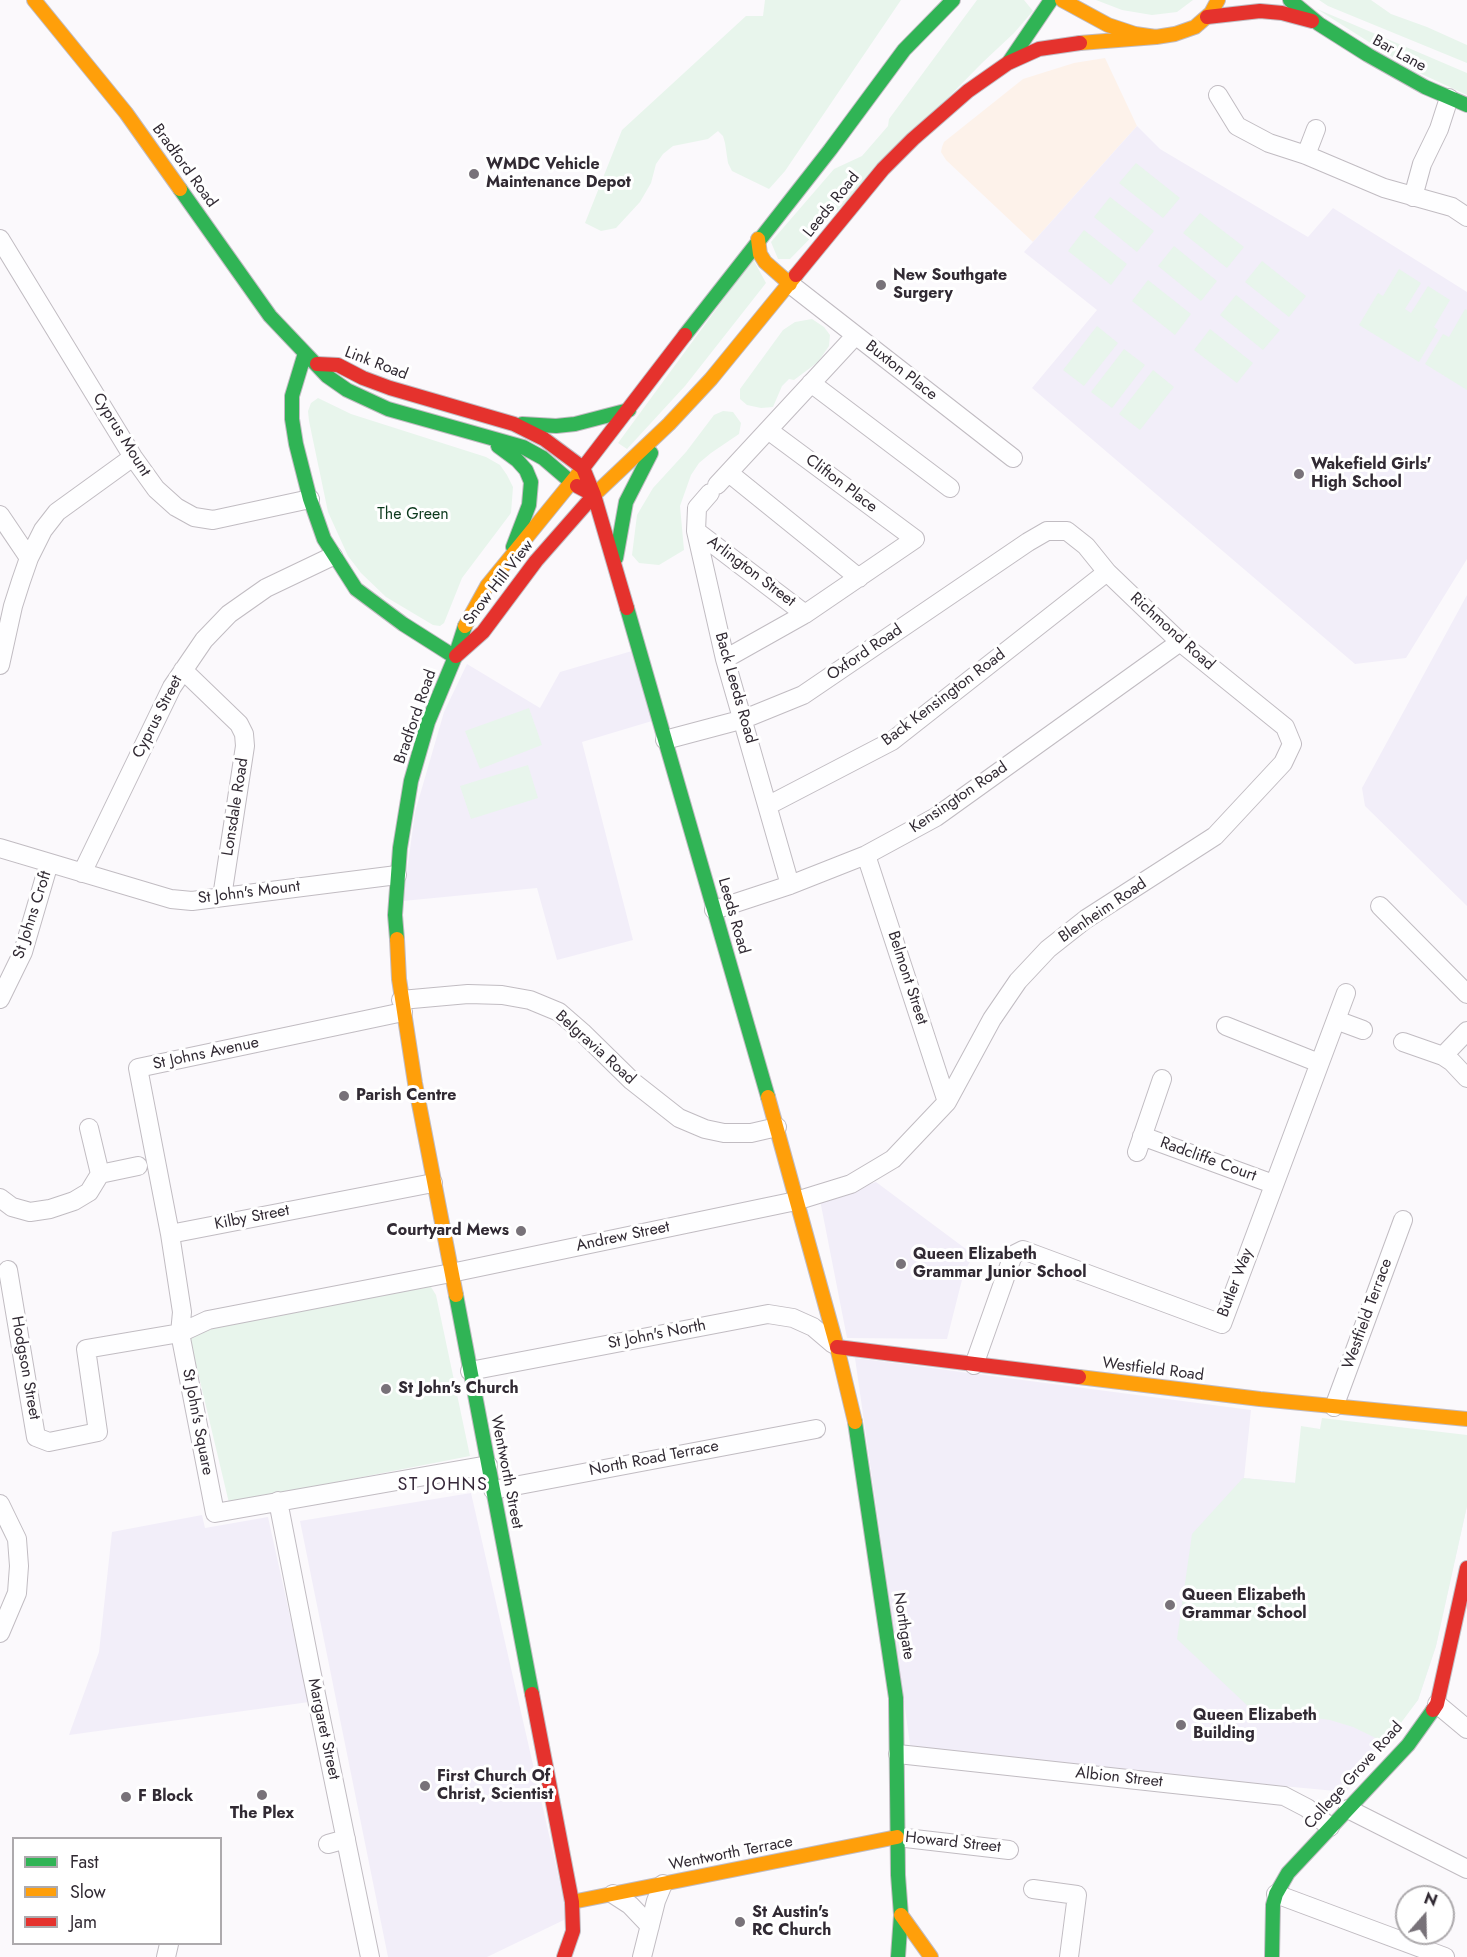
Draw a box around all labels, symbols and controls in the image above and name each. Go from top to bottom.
street label: Bar Lane [1369,31,1429,77]
street label: Bradford Road [147,121,221,211]
place label: WMDC Vehicle Maintenance Depot [486,155,631,193]
marker: WMDC Vehicle Maintenance Depot [467,167,481,181]
street label: Leeds Road [800,168,864,242]
place label: New Southgate Surgery [893,266,1007,304]
marker: New Southgate Surgery [874,278,888,292]
street label: Buxton Place [861,337,941,405]
street label: Link Road [342,343,410,385]
street label: Cyprus Mount [88,390,154,480]
street label: Clifton Place [801,451,881,517]
place label: Wakefield Girls' High School [1311,455,1431,493]
marker: Wakefield Girls' High School [1292,467,1306,481]
park label: The Green [377,505,449,525]
street label: Arlington Street [703,533,799,611]
street label: Snow Hill View [460,537,538,629]
street label: Richmond Road [1126,589,1218,675]
street label: Oxford Road [824,621,906,685]
street label: Back Leeds Road [710,630,760,746]
street label: Back Kensington Road [878,645,1010,751]
street label: Bradford Road [391,667,441,767]
street label: Cyprus Street [129,672,187,762]
street label: Lonsdale Road [219,757,253,857]
street label: Kensington Road [907,758,1011,838]
street label: St Johns Croft [10,869,56,961]
street label: Blenheim Road [1055,875,1151,947]
street label: Leeds Road [713,876,753,956]
street label: St John's Mount [197,877,301,909]
street label: Belmont Street [883,929,931,1027]
street label: Belgravia Road [551,1007,639,1089]
street label: St Johns Avenue [151,1033,261,1075]
place label: Parish Centre [356,1086,456,1106]
marker: Parish Centre [337,1089,351,1103]
street label: Radcliffe Court [1157,1134,1259,1186]
street label: Kilby Street [213,1201,291,1235]
street label: Andrew Street [574,1218,672,1256]
place label: Courtyard Mews [387,1221,509,1241]
marker: Courtyard Mews [514,1224,528,1238]
place label: Queen Elizabeth Grammar Junior School [913,1245,1087,1283]
street label: Butler Way [1214,1246,1258,1320]
street label: Westfield Terrace [1339,1256,1397,1372]
marker: Queen Elizabeth Grammar Junior School [894,1257,908,1271]
street label: Hodgson Street [6,1315,44,1421]
street label: St John's North [606,1316,708,1354]
street label: Westfield Road [1101,1354,1205,1386]
street label: St John's Square [177,1367,217,1477]
place label: St John's Church [398,1379,519,1399]
marker: St John's Church [379,1382,393,1396]
street label: Wentworth Street [486,1414,526,1530]
street label: North Road Terrace [588,1437,720,1481]
district label: ST JOHNS [398,1475,488,1497]
place label: Queen Elizabeth Grammar School [1182,1586,1307,1624]
street label: Northgate [888,1591,918,1661]
marker: Queen Elizabeth Grammar School [1163,1598,1177,1612]
street label: Margaret Street [303,1677,343,1781]
place label: Queen Elizabeth Building [1193,1706,1317,1744]
marker: Queen Elizabeth Building [1174,1718,1188,1732]
street label: College Grove Road [1301,1718,1407,1834]
street label: Albion Street [1074,1764,1164,1792]
place label: First Church Of Christ, Scientist [437,1767,553,1805]
marker: First Church Of Christ, Scientist [418,1779,432,1793]
place label: F Block [138,1787,193,1807]
marker: The Plex [255,1788,269,1802]
marker: F Block [119,1790,133,1804]
place label: The Plex [230,1804,294,1824]
street label: Howard Street [904,1828,1002,1858]
street label: Wentworth Terrace [668,1833,794,1875]
legend [12,1837,222,1945]
text: Fast [70,1849,99,1875]
text: Slow [70,1879,106,1905]
north arrow [1395,1885,1455,1945]
text: N [1421,1887,1441,1912]
place label: St Austin's RC Church [752,1903,831,1941]
text: Jam [70,1909,97,1935]
marker: St Austin's RC Church [733,1915,747,1929]

